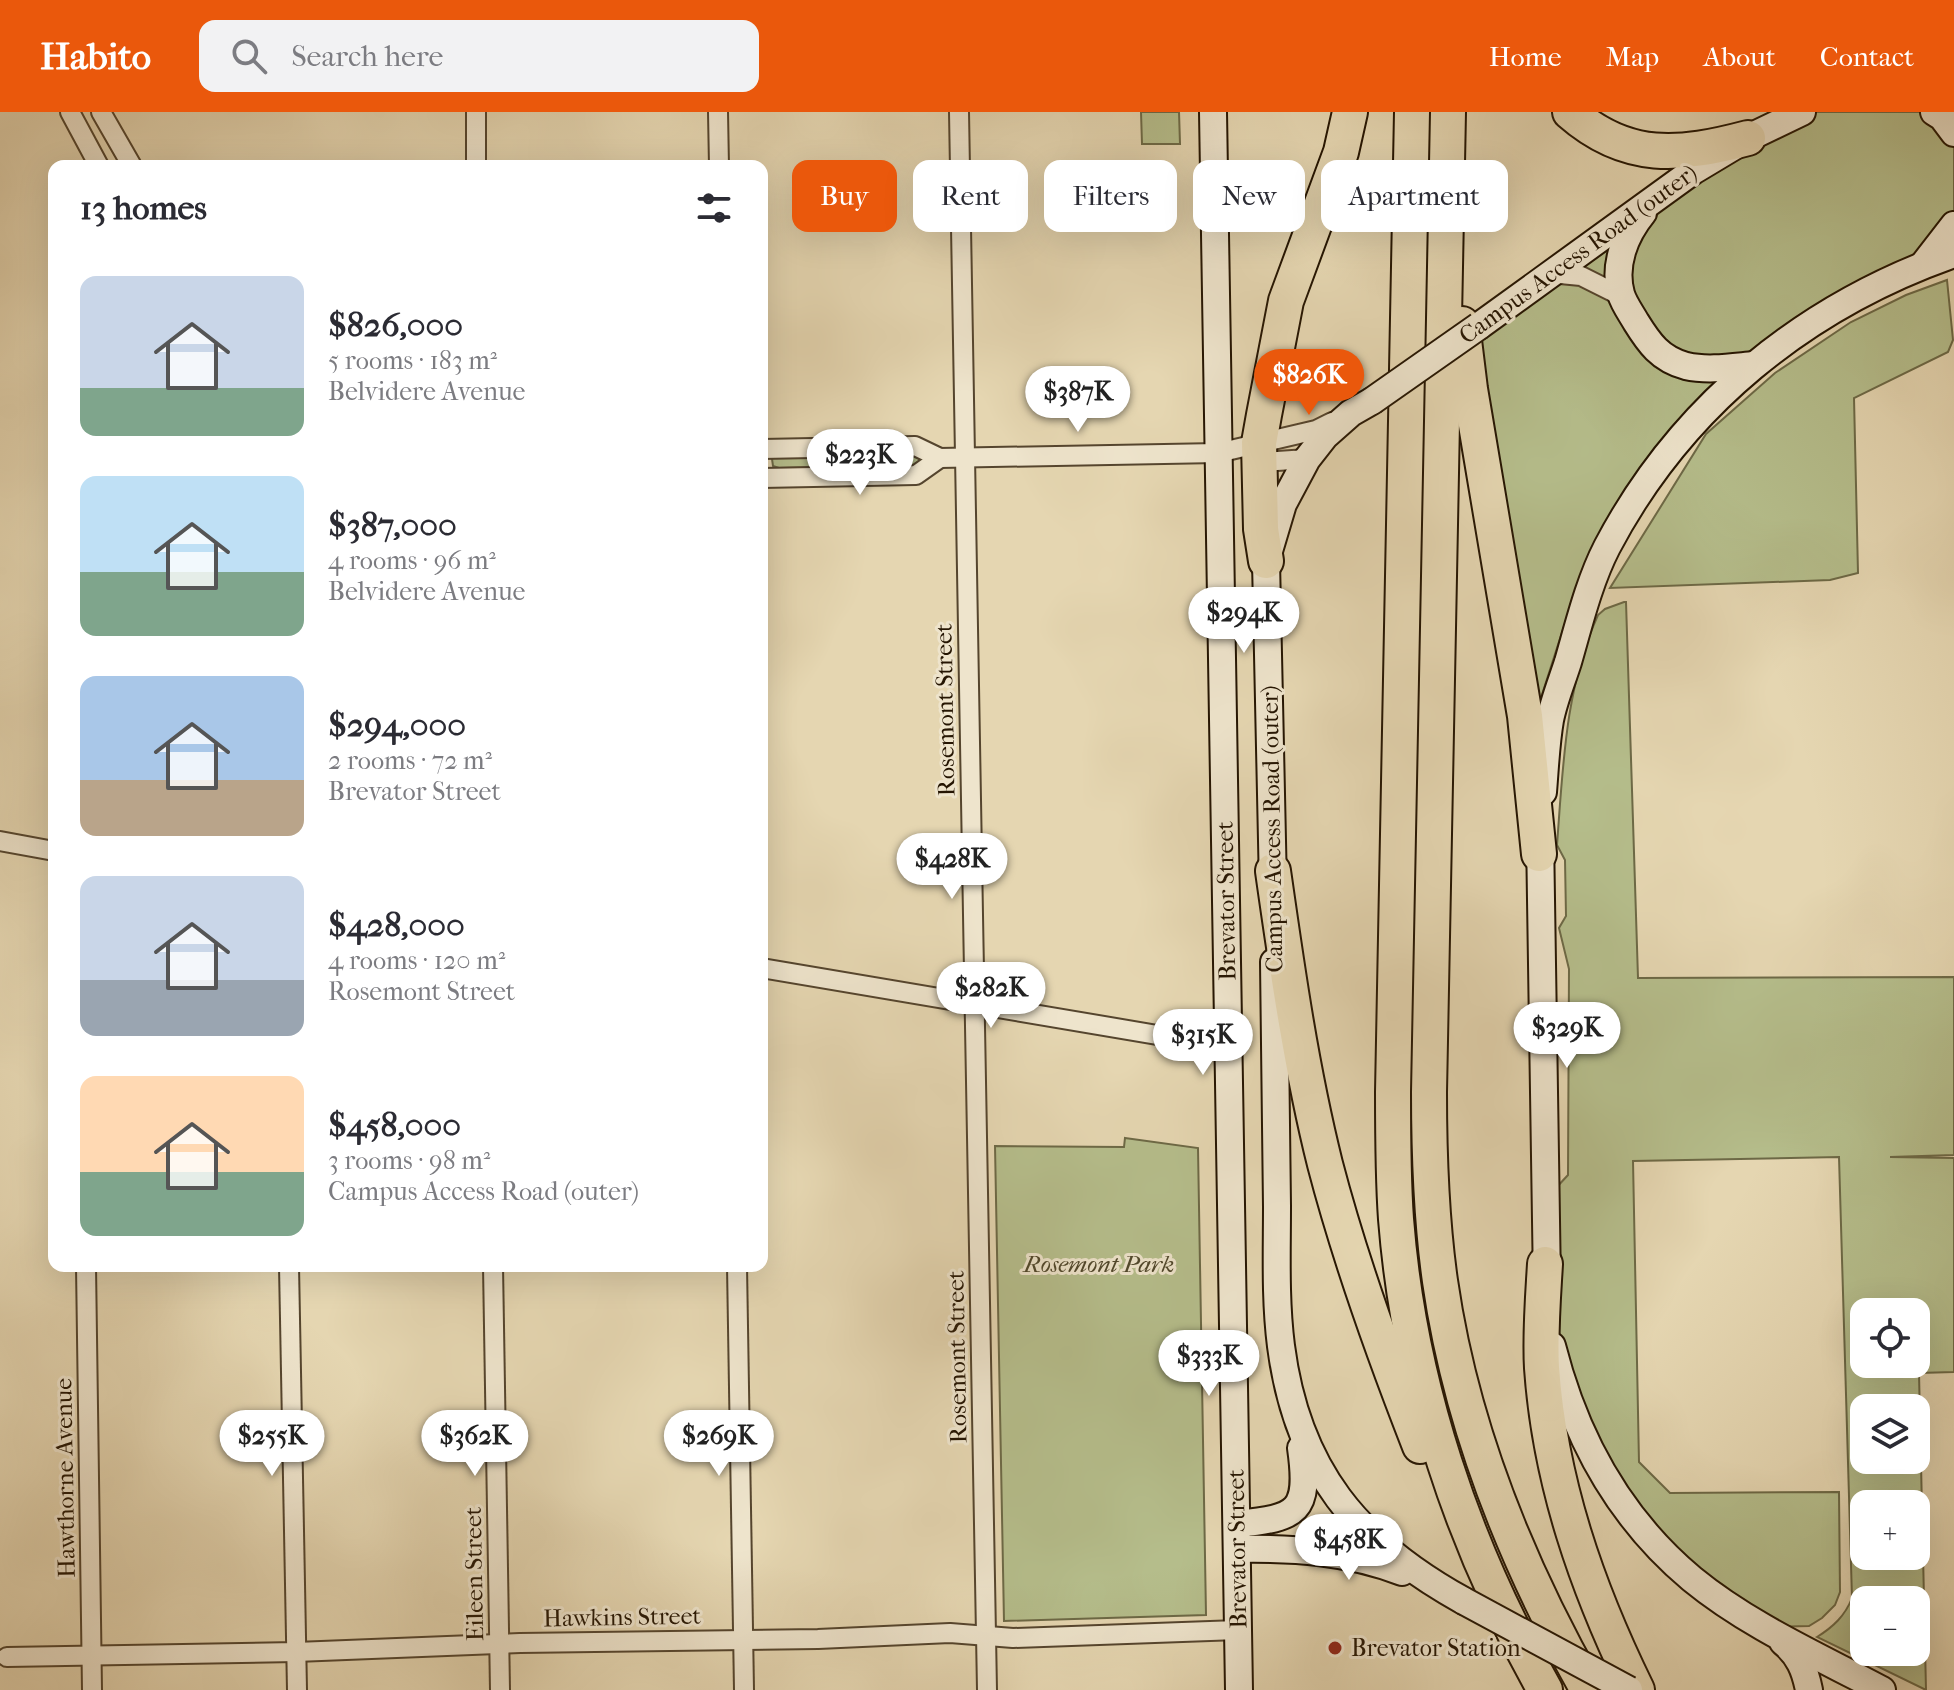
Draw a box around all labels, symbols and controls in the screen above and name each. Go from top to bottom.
search box [199,20,759,92]
text: Habito [40,34,151,79]
icon: search [227,34,271,78]
text: Search here [291,39,443,74]
text: Home [1489,40,1562,73]
text: Map [1606,40,1659,73]
text: About [1703,40,1776,73]
text: Contact [1820,40,1914,73]
street label: Campus Access Road (outer) [1454,158,1702,350]
chip: Buy [792,160,897,232]
chip: Rent [913,160,1028,232]
chip: Filters [1044,160,1177,232]
chip: New [1193,160,1305,232]
chip: Apartment [1321,160,1508,232]
icon: filters [692,186,736,230]
text: 13 homes [80,188,207,228]
text: $826,000 [328,305,463,345]
icon: home [144,308,240,404]
text: 5 rooms · 183 m² [328,345,497,376]
pin: $826K [1253,349,1365,417]
text: $826K [1272,359,1346,390]
pin: $387K [1022,366,1134,434]
text: Belvidere Avenue [328,376,525,407]
text: $387K [1043,376,1113,407]
pin: $223K [804,429,916,497]
text: $223K [825,439,895,470]
text: $387,000 [328,505,457,545]
icon: home [144,508,240,604]
text: 4 rooms · 96 m² [328,545,496,576]
text: Belvidere Avenue [328,576,525,607]
pin: $294K [1188,587,1300,655]
text: $294K [1206,597,1282,628]
street label: Rosemont Street [929,623,961,797]
street label: Campus Access Road (outer) [1255,685,1289,973]
text: $294,000 [328,705,466,745]
icon: home [144,708,240,804]
text: 2 rooms · 72 m² [328,745,492,776]
text: Brevator Street [328,776,501,807]
street label: Brevator Street [1211,821,1241,981]
pin: $428K [896,833,1008,901]
text: $428K [915,843,990,874]
text: $428,000 [328,905,465,945]
icon: home [144,908,240,1004]
text: 4 rooms · 120 m² [328,945,505,976]
pin: $282K [935,962,1047,1030]
text: $282K [954,972,1028,1003]
text: Rosemont Street [328,976,515,1007]
pin: $329K [1511,1002,1623,1070]
pin: $315K [1147,1009,1259,1077]
text: $329K [1532,1012,1602,1043]
text: $315K [1171,1019,1235,1050]
text: $458,000 [328,1105,461,1145]
icon: home [144,1108,240,1204]
text: 3 rooms · 98 m² [328,1145,490,1176]
text: Campus Access Road (outer) [328,1176,639,1207]
park label: Rosemont Park [1022,1250,1174,1278]
street label: Rosemont Street [941,1270,973,1444]
map controls [1850,1298,1930,1666]
button: locate [1850,1298,1930,1378]
pin: $333K [1153,1330,1265,1398]
text: $333K [1176,1340,1242,1371]
street label: Hawthorne Avenue [49,1378,81,1578]
button: layers [1850,1394,1930,1474]
pin: $255K [216,1410,328,1478]
pin: $362K [419,1410,531,1478]
pin: $269K [663,1410,775,1478]
text: $255K [238,1420,306,1451]
text: $362K [439,1420,511,1451]
text: $269K [682,1420,756,1451]
street label: Brevator Street [1222,1469,1252,1629]
button: + [1850,1490,1930,1570]
street label: Eileen Street [459,1506,489,1641]
pin: $458K [1293,1514,1405,1582]
text: $458K [1313,1524,1385,1555]
button: − [1850,1586,1930,1666]
street label: Hawkins Street [543,1602,702,1632]
place label: Brevator Station [1351,1634,1521,1662]
marker: Brevator Station [1326,1639,1344,1657]

